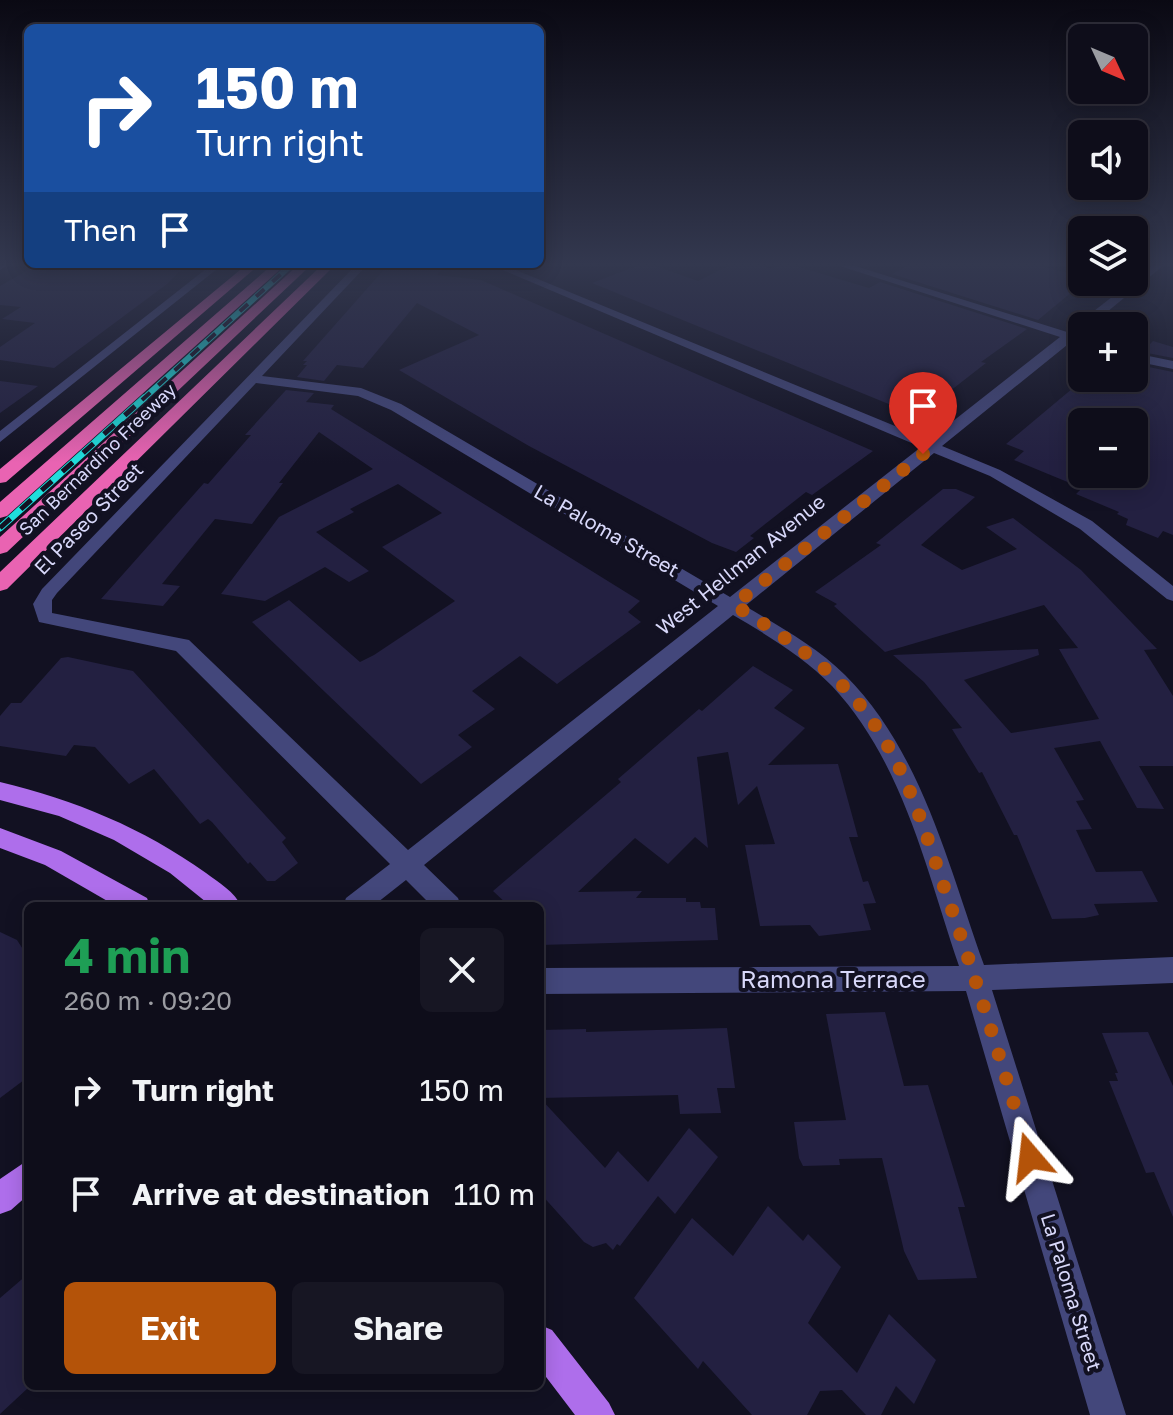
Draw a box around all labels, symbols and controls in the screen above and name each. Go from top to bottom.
north arrow [1068,24,1148,104]
map controls [1068,24,1148,488]
text: 150 m [196,53,358,120]
icon: right [64,56,168,160]
button: sound [1068,120,1148,200]
text: Turn right [196,121,364,164]
icon: arrive [153,208,197,252]
text: Then [64,212,137,248]
button: layers [1068,216,1148,296]
button: + [1068,312,1148,392]
pin [889,372,957,454]
street label: San Bernardino Freeway [14,378,180,540]
icon: arrive [901,384,945,428]
button: − [1068,408,1148,488]
street label: El Paseo Street [29,457,147,579]
street label: La Paloma Street [530,479,684,581]
street label: West Hellman Avenue [651,489,829,639]
text: 4 min [64,926,190,984]
button: close [420,928,504,1012]
street label: Ramona Terrace [740,964,926,993]
text: 260 m · 09:20 [64,985,232,1016]
icon: right [64,1068,108,1112]
text: Turn right [132,1072,274,1108]
text: 150 m [419,1072,504,1108]
position arrow [988,1115,1072,1199]
icon: arrive [64,1172,108,1216]
text: Arrive at destination [132,1176,429,1212]
text: 110 m [453,1176,535,1212]
street label: La Paloma Street [1037,1210,1107,1374]
button: Exit [64,1282,276,1374]
button: Share [292,1282,504,1374]

